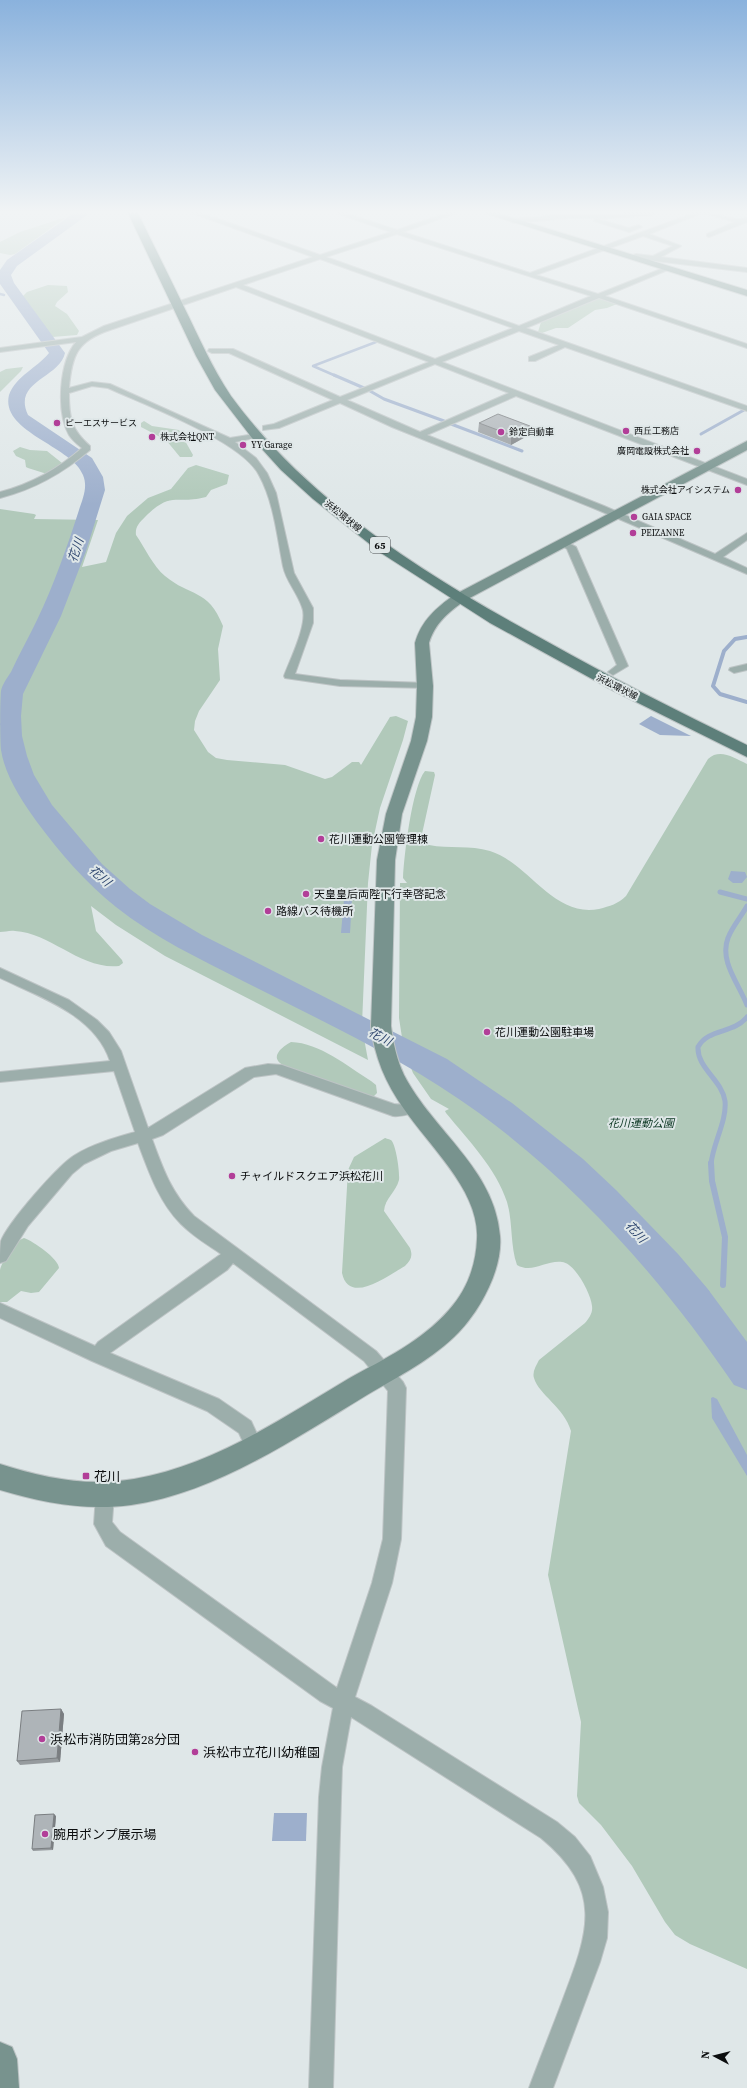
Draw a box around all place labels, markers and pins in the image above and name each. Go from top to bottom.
place label: ピーエスサービス [65,417,137,429]
marker: ピーエスサービス [52,418,62,428]
place label: 西丘工務店 [634,425,679,437]
place label: 鈴定自動車 [509,426,554,438]
marker: 西丘工務店 [621,426,631,436]
marker: 鈴定自動車 [496,427,506,437]
place label: 株式会社QNT [160,431,215,443]
marker: 株式会社QNT [147,432,157,442]
place label: YY Garage [251,439,293,451]
marker: YY Garage [238,440,248,450]
place label: 廣岡電設株式会社 [617,445,689,457]
marker: 廣岡電設株式会社 [692,446,702,456]
place label: 株式会社アイシステム [641,484,730,496]
marker: 株式会社アイシステム [733,485,743,495]
place label: GAIA SPACE [642,511,692,523]
marker: GAIA SPACE [629,512,639,522]
place label: PEIZANNE [641,527,685,539]
marker: PEIZANNE [628,528,638,538]
place label: 花川運動公園管理棟 [329,832,428,847]
marker: 花川運動公園管理棟 [316,834,326,844]
place label: 天皇皇后両陛下行幸啓記念 [314,887,446,902]
marker: 天皇皇后両陛下行幸啓記念 [301,889,311,899]
place label: 路線バス待機所 [276,904,354,919]
marker: 路線バス待機所 [263,906,273,916]
place label: 花川運動公園駐車場 [495,1025,594,1040]
marker: 花川運動公園駐車場 [482,1027,492,1037]
place label: チャイルドスクエア浜松花川 [240,1169,383,1184]
marker: チャイルドスクエア浜松花川 [227,1171,237,1181]
place label: 花川 [94,1468,120,1485]
marker: 花川 [81,1471,91,1481]
place label: 浜松市消防団第28分団 [50,1731,180,1748]
marker: 浜松市消防団第28分団 [37,1734,47,1744]
place label: 浜松市立花川幼稚園 [203,1744,320,1761]
marker: 浜松市立花川幼稚園 [190,1747,200,1757]
place label: 腕用ポンプ展示場 [53,1826,157,1843]
marker: 腕用ポンプ展示場 [40,1829,50,1839]

